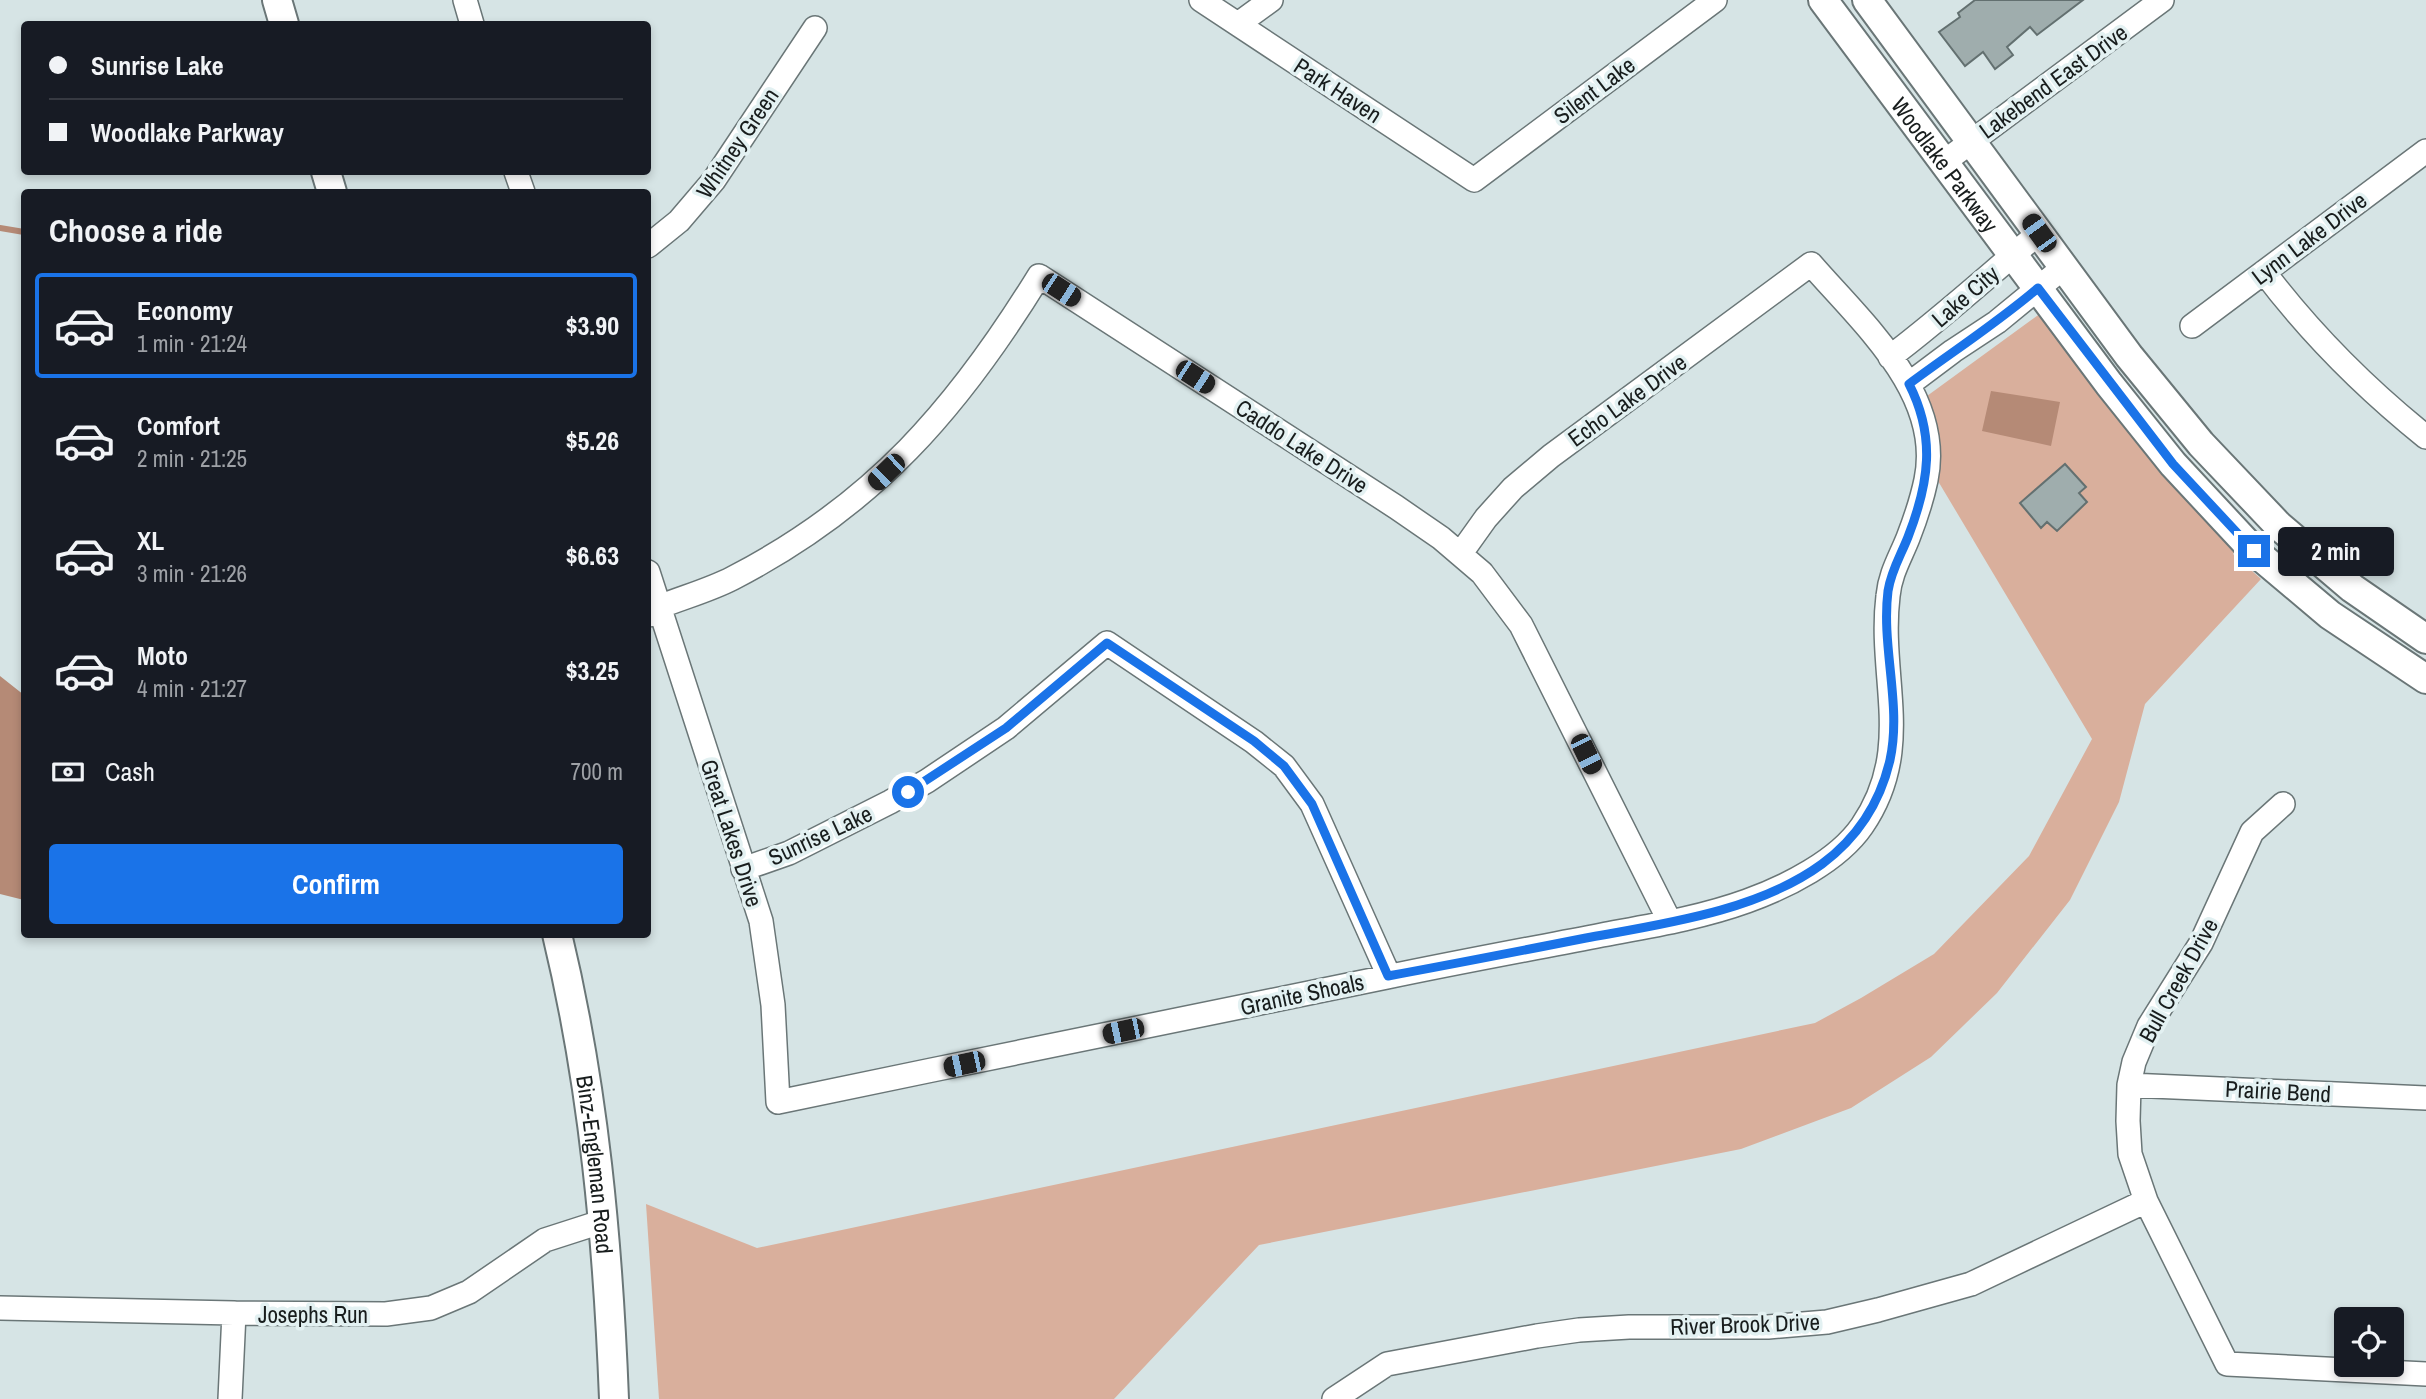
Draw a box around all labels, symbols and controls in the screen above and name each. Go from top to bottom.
street label: Lakebend East Drive [1973,17,2133,145]
text: Sunrise Lake [91,48,224,83]
street label: Silent Lake [1547,49,1641,131]
street label: Park Haven [1288,50,1388,130]
street label: Whitney Green [689,82,785,204]
street label: Woodlake Parkway [1885,90,2006,239]
text: Woodlake Parkway [91,115,284,150]
street label: Lynn Lake Drive [2245,185,2373,291]
text: Choose a ride [49,209,223,252]
car [2019,210,2060,256]
street label: Lake City [1925,258,2006,334]
car [1038,270,1085,310]
text: Economy [137,293,233,328]
icon: car [53,294,116,357]
text: $3.90 [566,308,619,343]
text: 1 min · 21:24 [137,328,247,359]
street label: Echo Lake Drive [1561,346,1693,454]
car [1172,357,1219,397]
street label: Caddo Lake Drive [1230,392,1374,500]
text: Comfort [137,408,220,443]
icon: car [53,409,116,472]
text: $5.26 [566,423,619,458]
text: 2 min · 21:25 [137,443,247,474]
car [864,450,909,494]
text: XL [137,523,164,558]
icon: car [53,524,116,587]
callout: 2 min [2278,526,2394,576]
route end [2238,535,2270,567]
text: 2 min [2311,536,2361,567]
text: $6.63 [566,538,619,573]
text: 3 min · 21:26 [137,558,247,589]
text: Moto [137,638,188,673]
icon: car [53,639,116,702]
text: $3.25 [566,653,619,688]
text: 4 min · 21:27 [137,673,247,704]
car [1568,731,1605,777]
icon: cash [49,753,87,791]
text: Cash [105,754,155,789]
street label: Great Lakes Drive [694,755,770,911]
text: 700 m [571,756,623,787]
route start [892,776,924,808]
street label: Sunrise Lake [763,797,877,873]
button: Confirm [49,844,623,924]
street label: Bull Creek Drive [2131,912,2225,1048]
street label: Granite Shoals [1237,966,1367,1022]
car [1101,1016,1146,1046]
car [942,1049,987,1079]
street label: Binz-Engleman Road [570,1073,621,1255]
street label: Prairie Bend [2224,1073,2332,1109]
street label: Josephs Run [258,1299,368,1330]
street label: River Brook Drive [1670,1306,1820,1342]
map controls [2334,1307,2404,1377]
button: locate [2334,1307,2404,1377]

